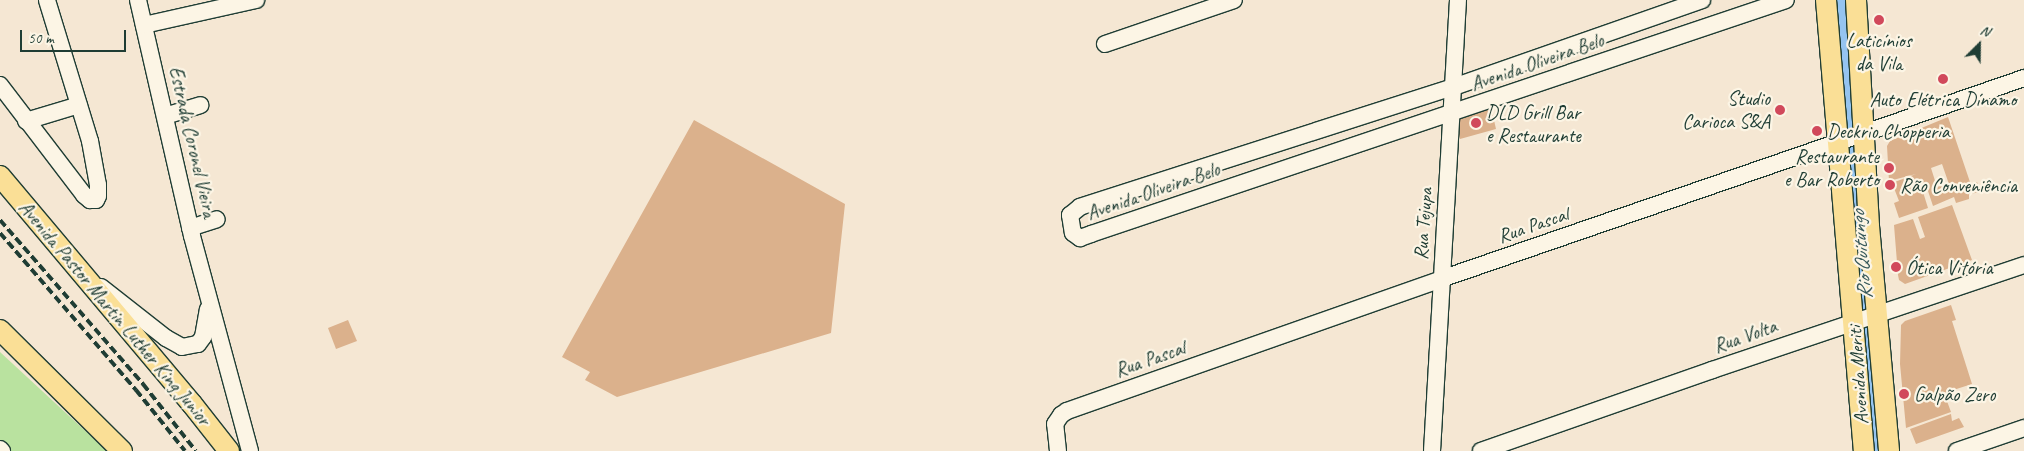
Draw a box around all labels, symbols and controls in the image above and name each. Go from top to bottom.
marker: Laticínios da Vila [1873,14,1885,26]
scale bar [22,20,129,52]
north arrow [1954,20,2004,70]
text: N [1978,21,1992,40]
street label: Avenida Oliveira Belo [1467,28,1607,96]
place label: Laticínios da Vila [1847,28,1911,75]
text: 50 m [28,29,54,48]
street label: Estrada Coronel Vieira [164,64,222,220]
marker: Auto Elétrica Dínamo [1937,73,1949,85]
place label: Studio Carioca S&A [1682,86,1770,133]
place label: Auto Elétrica Dínamo [1870,87,2016,111]
place label: DLD Grill Bar e Restaurante [1486,100,1581,147]
marker: Studio Carioca S&A [1774,104,1786,116]
marker: DLD Grill Bar e Restaurante [1470,117,1482,129]
place label: Deckrio Chopperia [1827,119,1950,143]
marker: Deckrio Chopperia [1811,125,1823,137]
place label: Restaurante e Bar Roberto [1783,144,1879,191]
street label: Avenida Oliveira Belo [1083,157,1223,225]
marker: Restaurante e Bar Roberto [1883,162,1895,174]
place label: Rão Conveniência [1900,173,2017,197]
marker: Rão Conveniência [1884,179,1896,191]
street label: Rua Tejupa [1409,188,1437,260]
street label: Avenida Pastor Martin Luther King Junior [14,196,216,430]
street label: Rua Pascal [1495,202,1571,248]
water label: Rio Quitungo [1845,210,1877,300]
place label: Ótica Vitória [1906,255,1993,279]
marker: Ótica Vitória [1890,261,1902,273]
street label: Rua Volta [1711,314,1779,358]
street label: Avenida Meriti [1843,325,1873,425]
street label: Rua Pascal [1112,336,1188,382]
place label: Galpão Zero [1914,382,1994,406]
marker: Galpão Zero [1898,388,1910,400]

